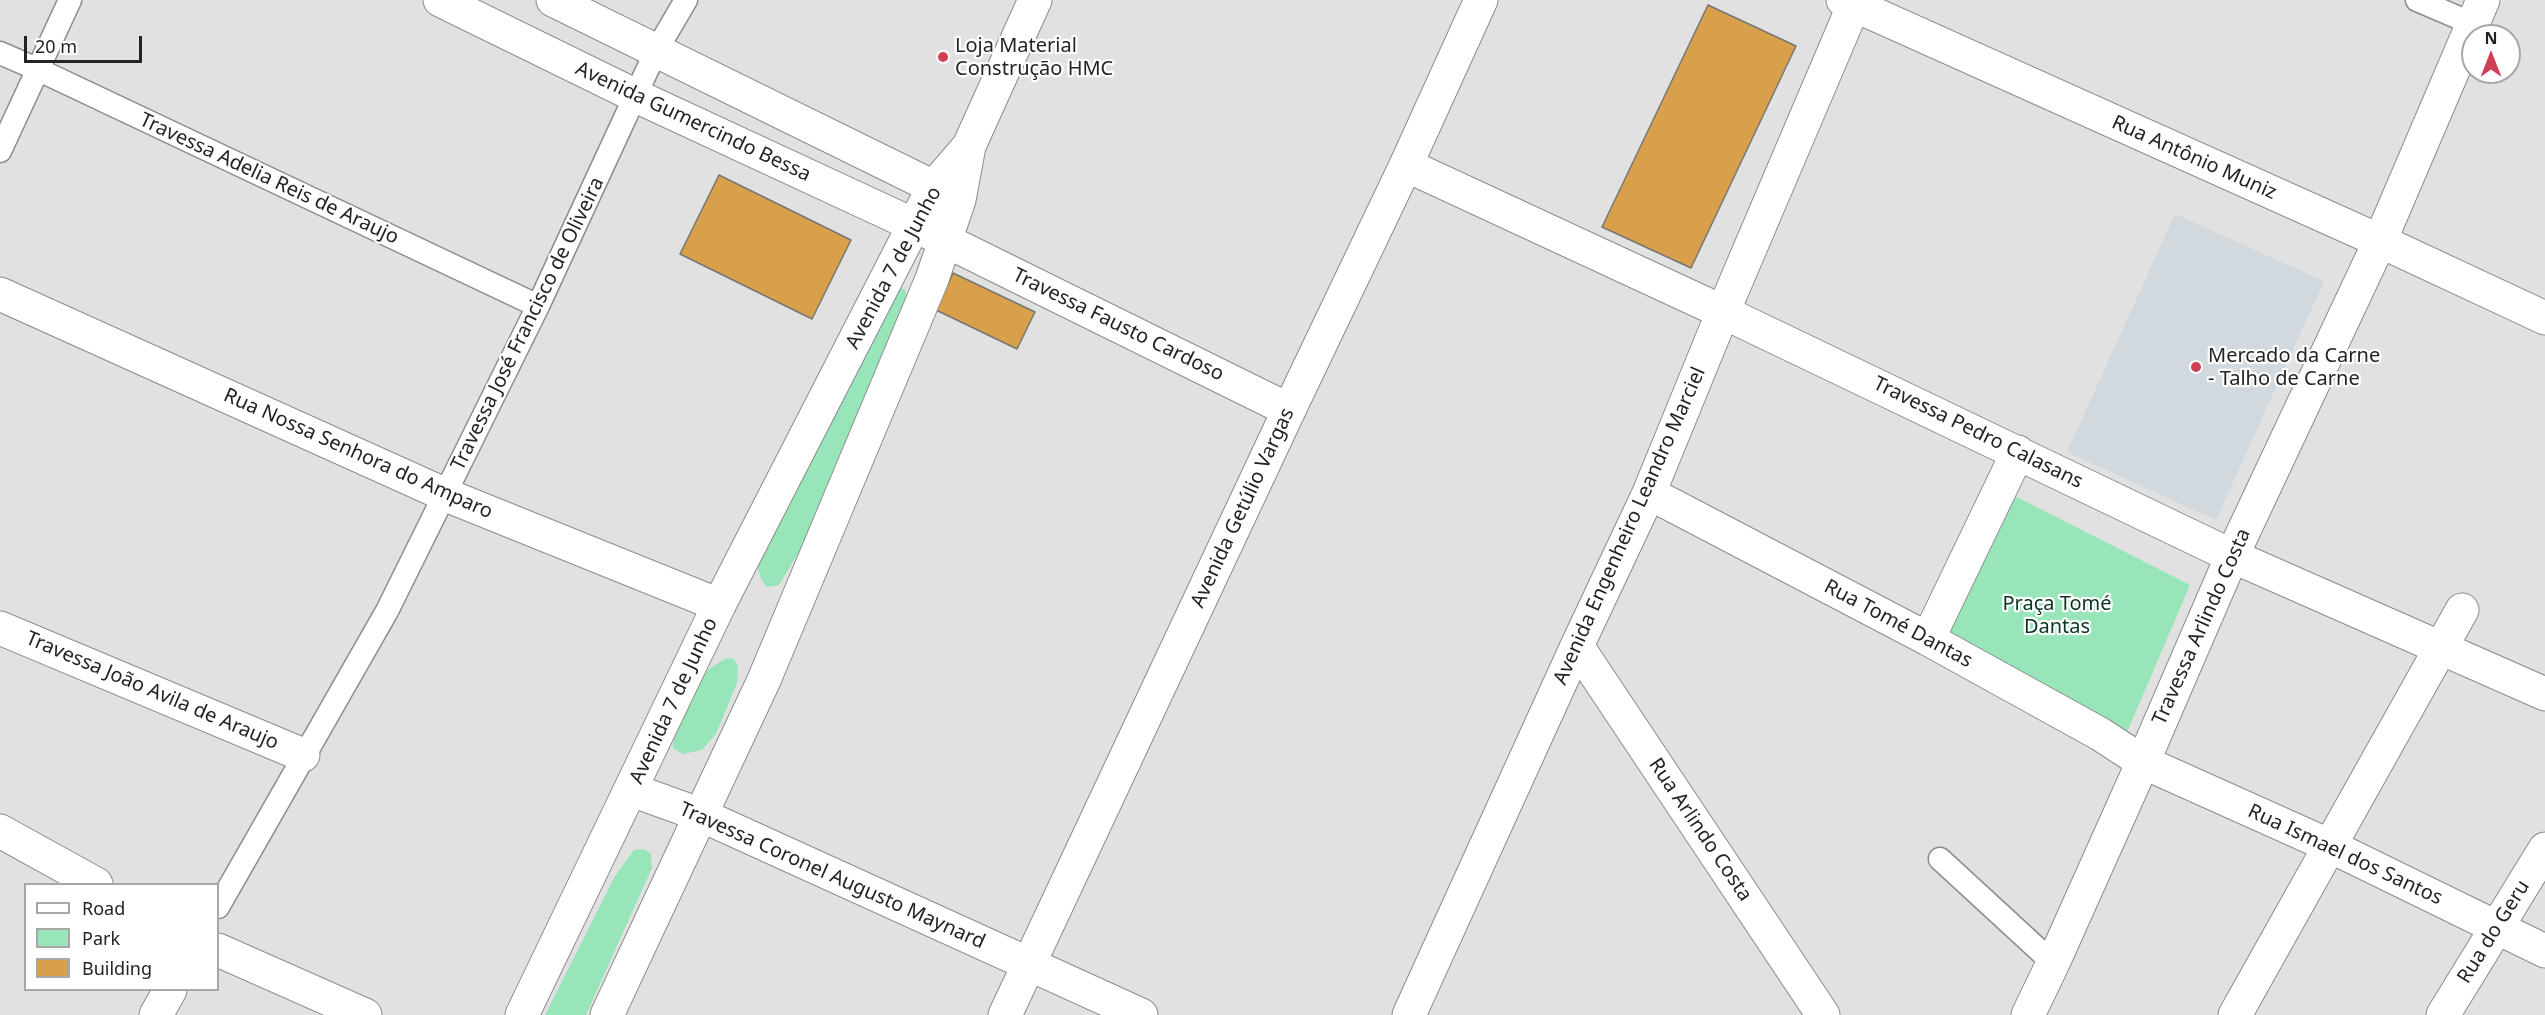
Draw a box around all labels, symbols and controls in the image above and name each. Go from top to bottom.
scale bar [27,24,146,62]
north arrow [2461,24,2521,84]
text: N [2484,27,2498,49]
text: 20 m [35,34,77,58]
place label: Loja Material Construção HMC [955,34,1113,81]
marker: Loja Material Construção HMC [936,50,950,64]
street label: Avenida Gumercindo Bessa [572,57,814,187]
street label: Travessa Adelia Reis de Araujo [136,108,402,250]
street label: Rua Antônio Muniz [2108,111,2280,205]
street label: Travessa José Francisco de Oliveira [446,173,610,475]
street label: Avenida 7 de Junho [841,183,947,353]
street label: Travessa Fausto Cardoso [1008,263,1228,387]
place label: Mercado da Carne - Talho de Carne [2208,344,2380,391]
marker: Mercado da Carne - Talho de Carne [2189,360,2203,374]
street label: Avenida Engenheiro Leandro Marciel [1549,364,1711,688]
street label: Travessa Pedro Calasans [1869,372,2087,494]
street label: Rua Nossa Senhora do Amparo [220,384,496,524]
street label: Avenida Getúlio Vargas [1186,404,1300,612]
street label: Travessa Arlindo Costa [2148,525,2256,729]
street label: Rua Tomé Dantas [1820,575,1976,673]
park label: Praça Tomé Dantas [2003,592,2111,639]
street label: Avenida 7 de Junho [625,614,723,788]
street label: Travessa João Avila de Araujo [22,627,282,755]
street label: Rua Arlindo Costa [1643,754,1757,906]
street label: Travessa Coronel Augusto Maynard [675,797,989,955]
street label: Rua Ismael dos Santos [2244,799,2446,911]
street label: Rua do Geru [2453,876,2535,988]
legend [24,883,219,991]
text: Road [82,896,125,920]
text: Park [82,926,120,950]
text: Building [82,956,152,980]

